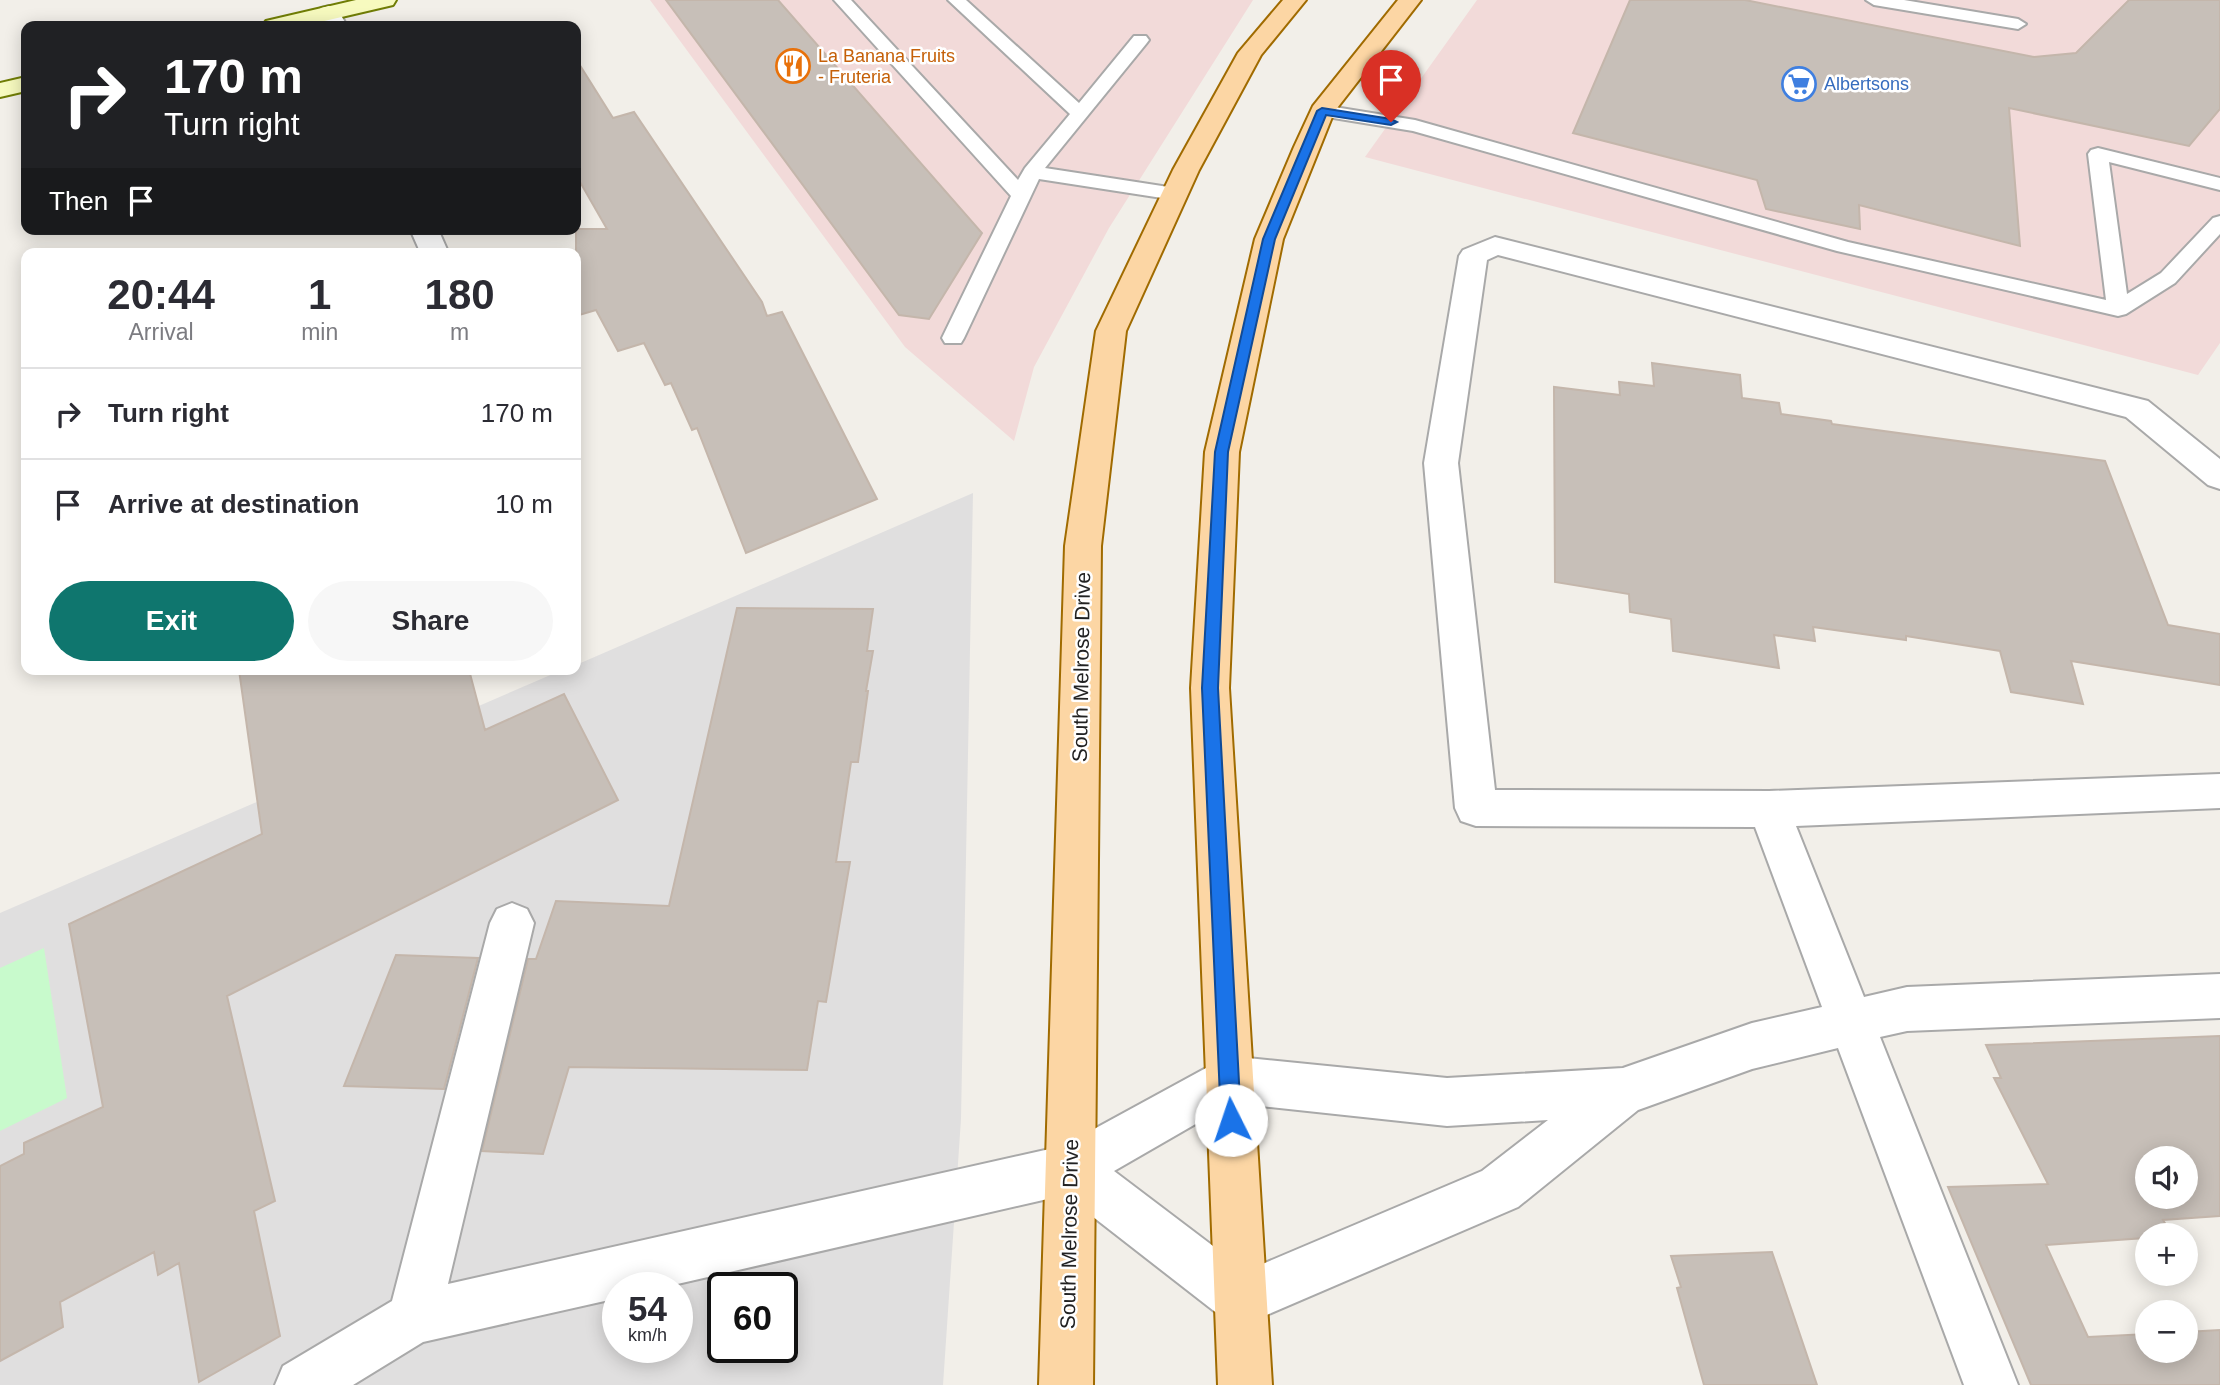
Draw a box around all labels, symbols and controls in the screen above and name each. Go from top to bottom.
place label: La Banana Fruits - Fruteria [818,46,955,87]
restaurant icon: La Banana Fruits - Fruteria [774,47,812,85]
icon: right [49,49,140,140]
text: 170 m [164,49,303,103]
pin [1361,50,1421,122]
icon: arrive [1372,61,1410,99]
supermarket icon: Albertsons [1780,65,1818,103]
place label: Albertsons [1824,74,1909,94]
text: Turn right [164,106,300,142]
icon: arrive [122,182,160,220]
text: Then [49,186,108,216]
text: 20:44 [107,271,215,318]
text: 1 [308,271,331,318]
text: 180 [425,271,495,318]
text: Arrival [128,319,194,345]
text: min [301,319,338,345]
text: m [450,319,469,345]
icon: right [49,395,87,433]
text: Turn right [108,398,229,428]
text: 170 m [481,398,553,428]
icon: arrive [49,486,87,524]
text: Arrive at destination [108,489,359,519]
text: 10 m [495,489,553,519]
street label: South Melrose Drive [1068,572,1094,762]
button: Exit [49,581,294,661]
button: Share [308,581,553,661]
position arrow [1194,1083,1268,1157]
street label: South Melrose Drive [1056,1139,1082,1329]
map controls [2135,1146,2198,1363]
button: sound [2135,1146,2198,1209]
button: + [2135,1223,2198,1286]
speed limit sign: 60 [707,1272,798,1363]
text: 54 [628,1289,667,1328]
button: − [2135,1300,2198,1363]
text: km/h [628,1325,667,1345]

